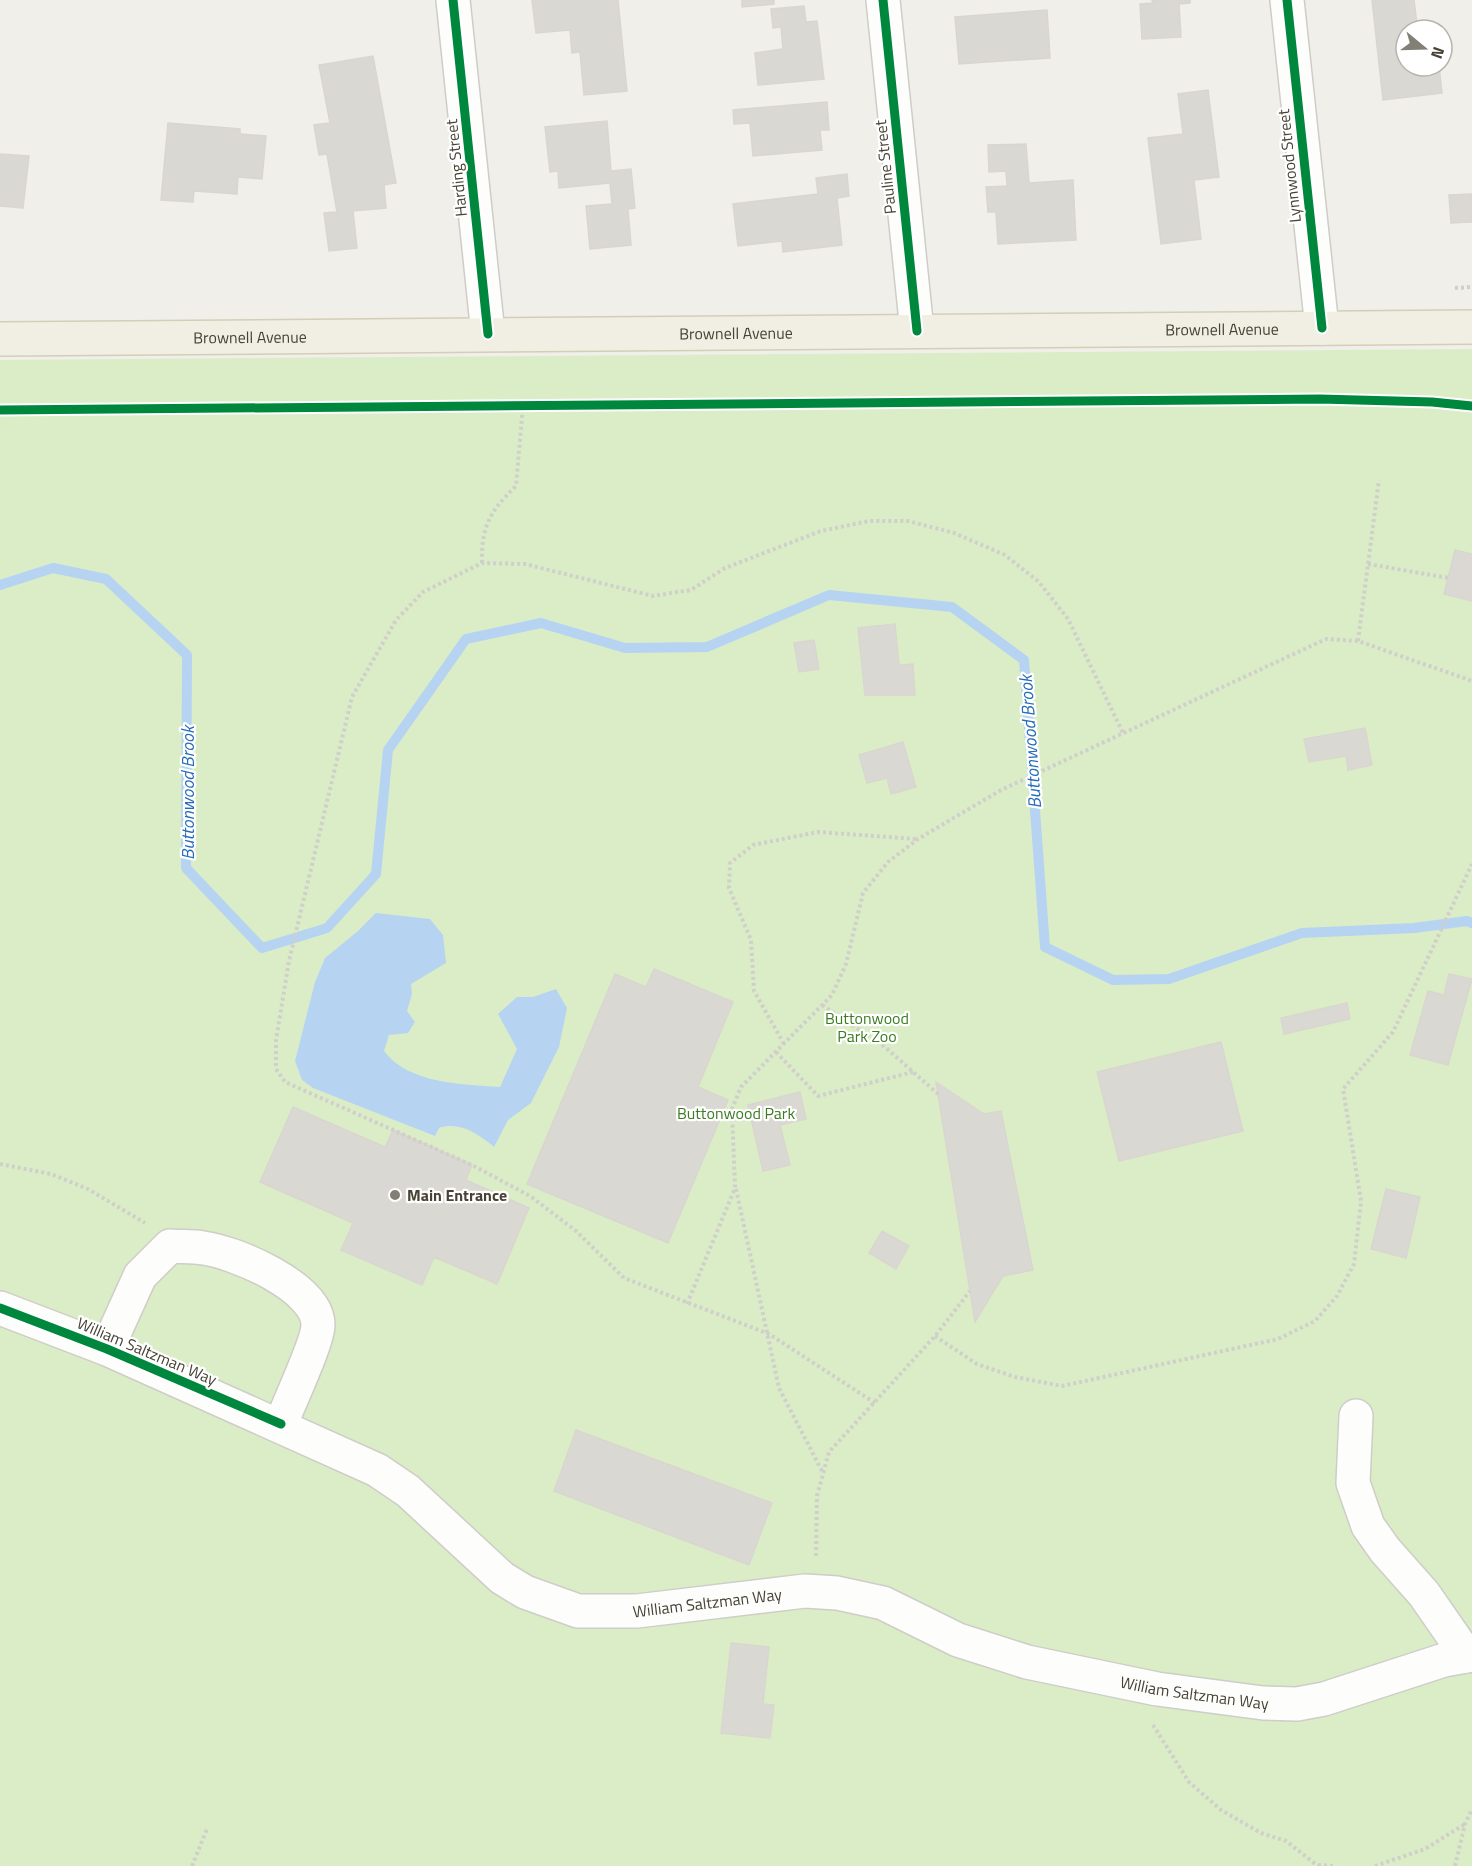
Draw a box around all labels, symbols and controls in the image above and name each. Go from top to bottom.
north arrow [1394,18,1454,78]
text: N [1425,44,1451,62]
street label: Lynnwood Street [1271,108,1307,224]
street label: Harding Street [439,118,473,218]
street label: Pauline Street [868,118,902,215]
street label: Brownell Avenue [1165,317,1279,342]
street label: Brownell Avenue [679,321,793,345]
street label: Brownell Avenue [193,324,307,349]
water label: Buttonwood Brook [1012,672,1048,810]
water label: Buttonwood Brook [174,724,201,860]
park label: Buttonwood Park Zoo [825,1006,909,1048]
park label: Buttonwood Park [677,1101,795,1125]
place label: Main Entrance [407,1183,507,1207]
marker: Main Entrance [388,1188,402,1202]
street label: William Saltzman Way [73,1311,221,1391]
street label: William Saltzman Way [631,1582,783,1623]
street label: William Saltzman Way [1118,1670,1269,1715]

